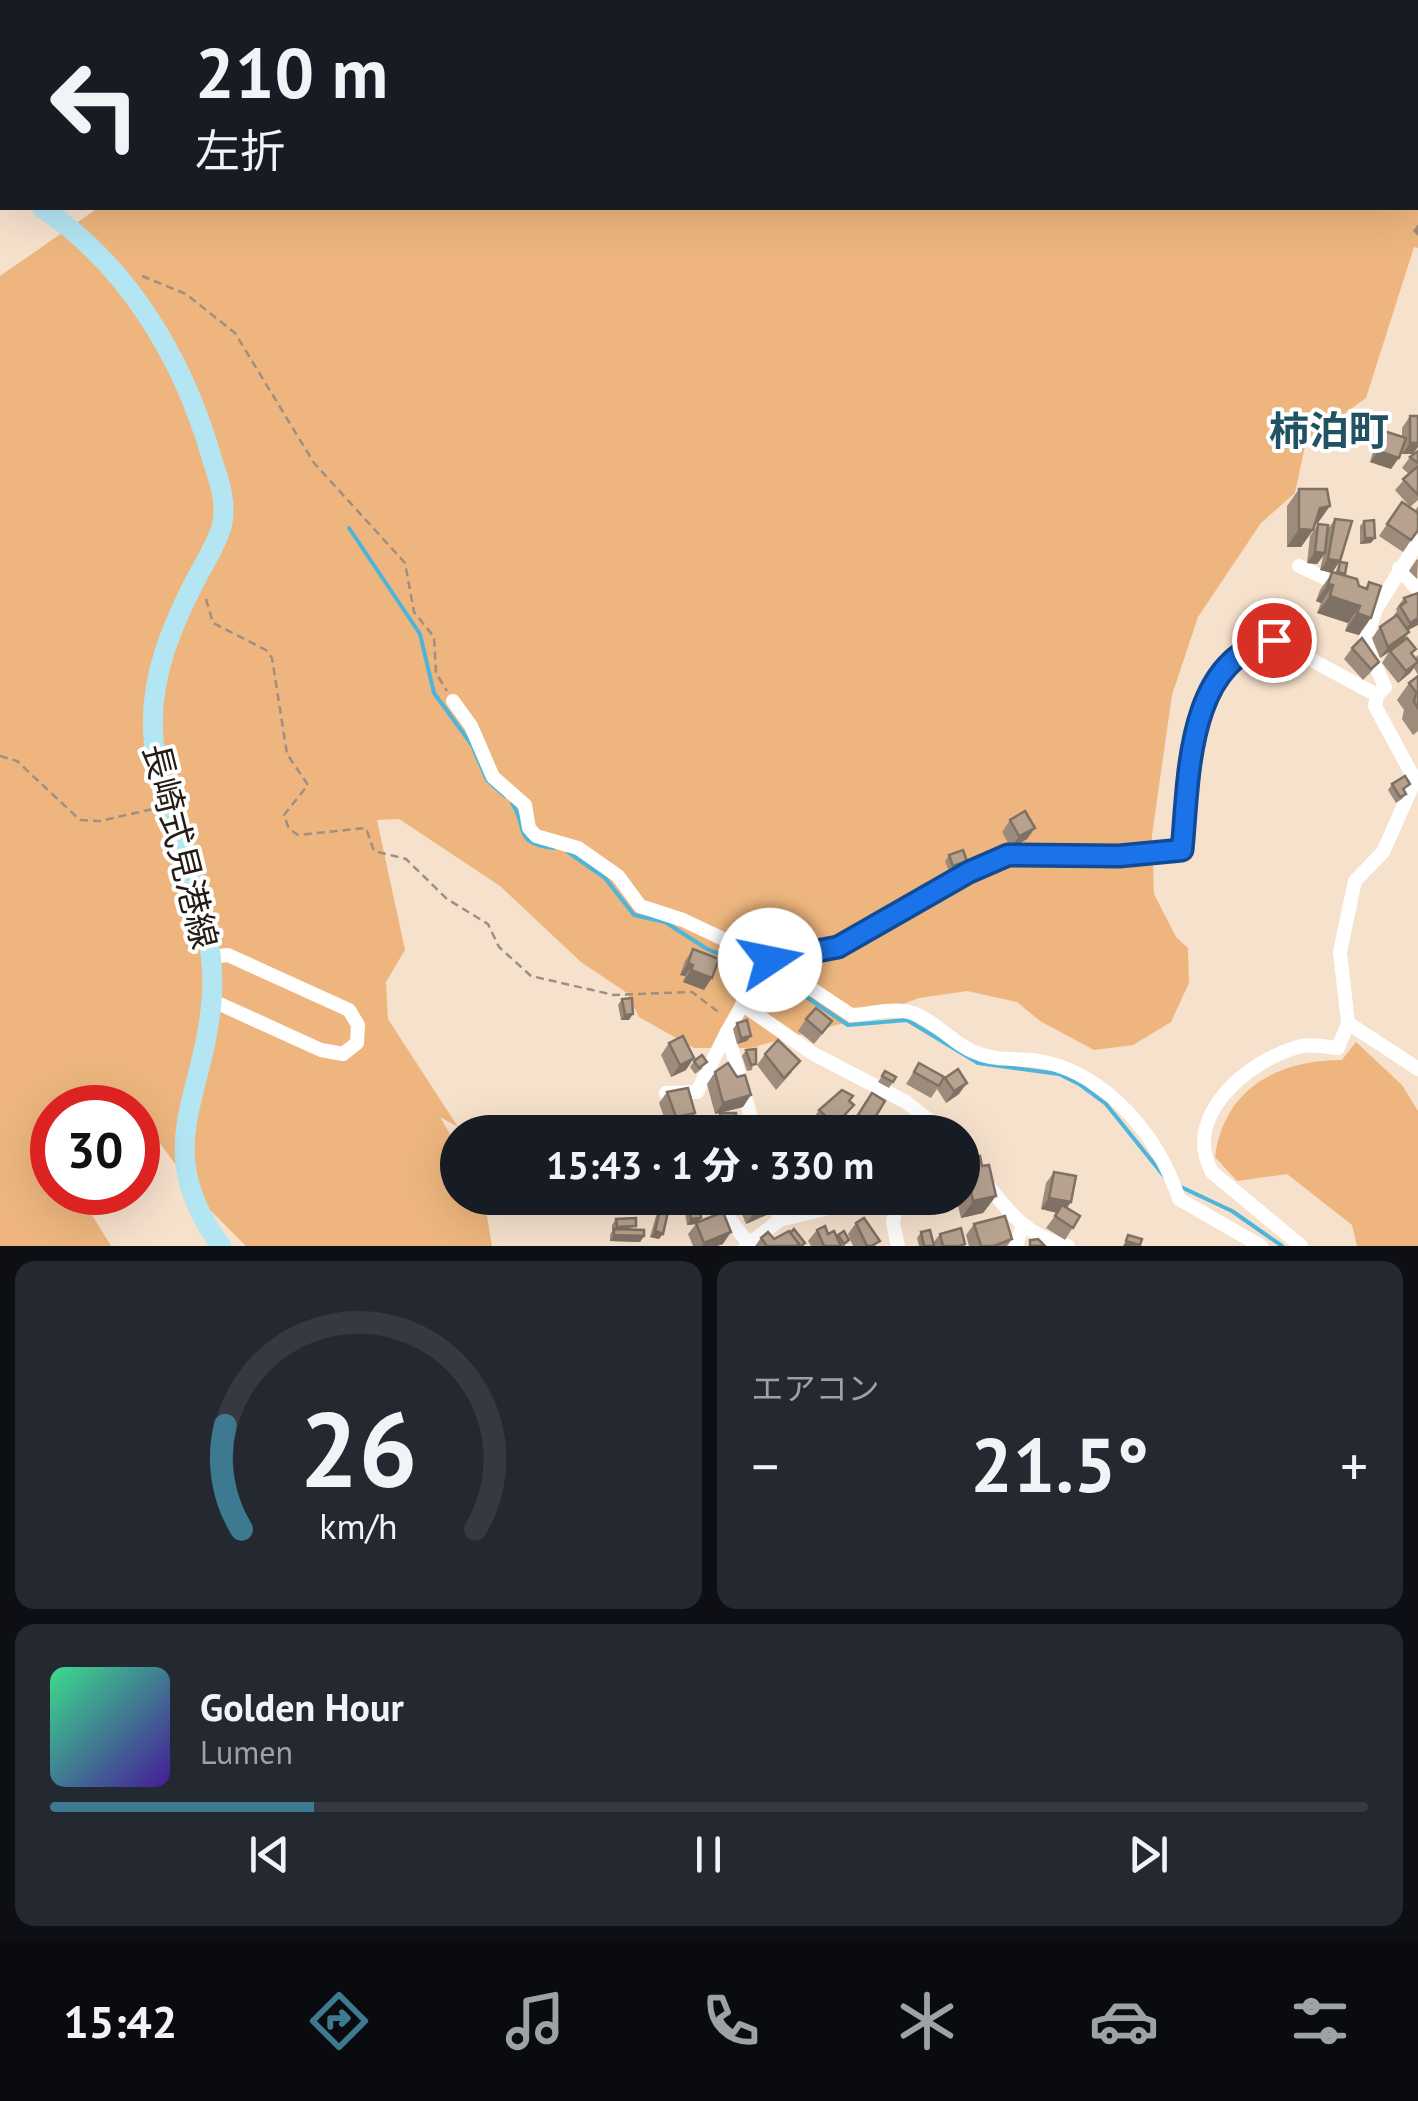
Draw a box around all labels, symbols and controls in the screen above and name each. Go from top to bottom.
text: 210 m [195,27,388,117]
icon: left [30,40,160,170]
text: 左折 [195,121,285,179]
district label: 柿泊町 [1269,404,1389,456]
pin [1232,598,1317,683]
icon: arrive [1247,613,1302,668]
street label: 長崎式見港線 [133,739,229,953]
position arrow [718,908,822,1012]
speed limit sign: 30 [30,1085,160,1215]
text: 15:43 · 1 分 · 330 m [546,1140,874,1189]
text: エアコン [752,1367,880,1409]
text: 26 [299,1381,417,1516]
text: 21.5° [970,1416,1149,1513]
text: − [752,1430,779,1501]
text: + [1340,1430,1368,1501]
text: km/h [319,1503,397,1549]
text: Golden Hour [200,1682,404,1731]
text: Lumen [200,1731,293,1773]
icon: previous [242,1827,297,1882]
icon: pause [681,1827,736,1882]
icon: next [1121,1827,1176,1882]
icon: directions [304,1986,374,2056]
icon: music [500,1986,570,2056]
icon: phone [696,1986,766,2056]
icon: climate [892,1986,962,2056]
icon: car [1089,1986,1159,2056]
icon: filters [1285,1986,1355,2056]
text: 15:42 [63,1992,177,2050]

